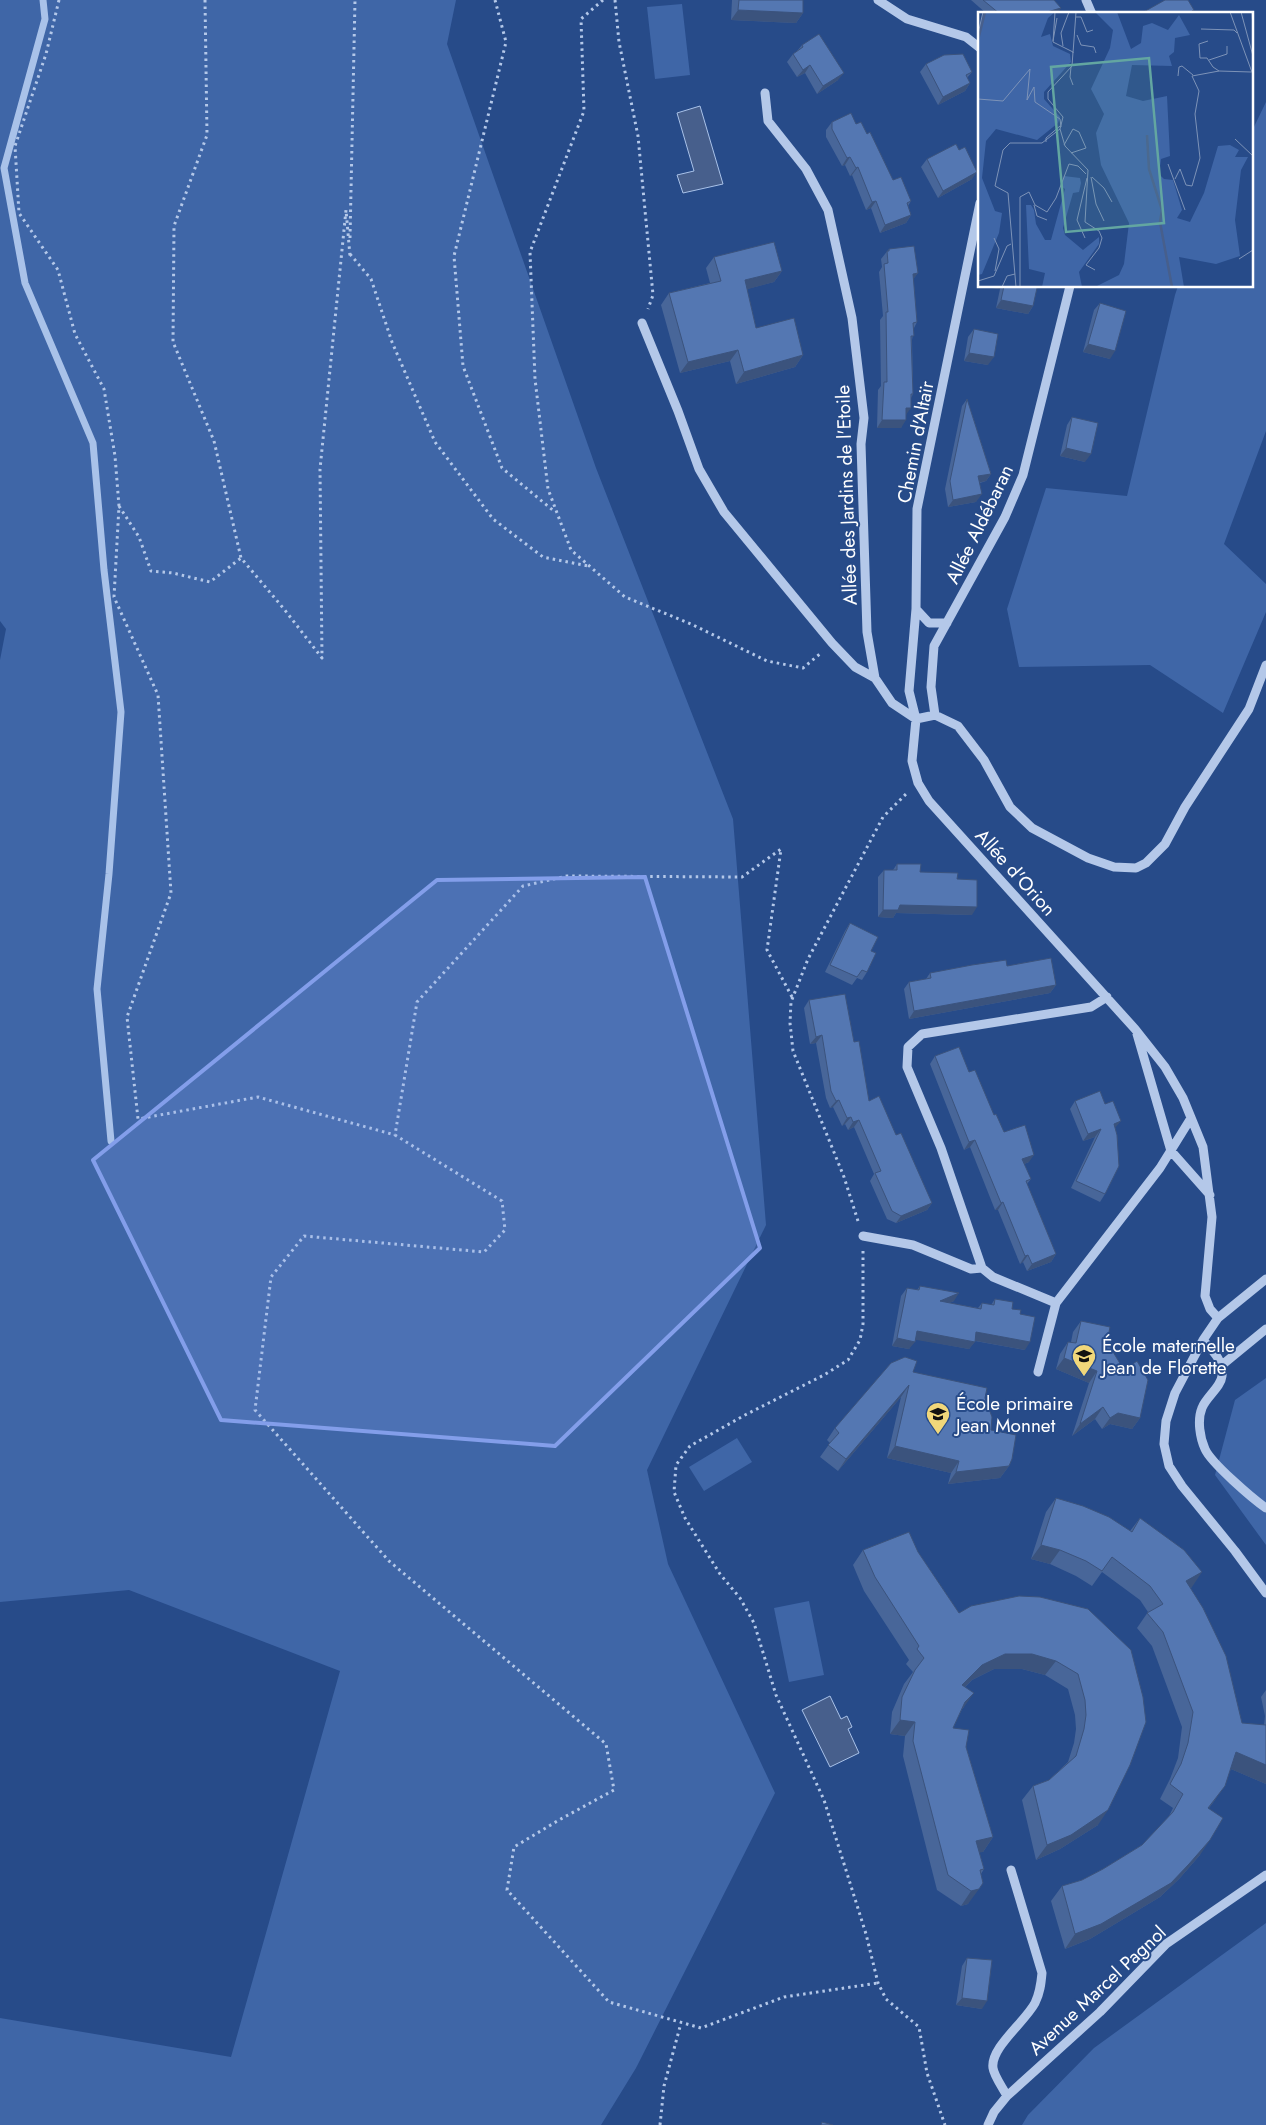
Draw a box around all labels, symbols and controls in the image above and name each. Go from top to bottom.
inset map [978,12,1254,288]
street label: Chemin d'Altaïr [890,378,941,505]
street label: Allée des Jardins de l'Etoile [829,384,864,606]
street label: Allée Aldébaran [939,460,1020,588]
street label: Allée d'Orion [969,823,1062,922]
place label: École maternelle Jean de Florette [1099,1332,1235,1381]
school or university icon: École maternelle Jean de Florette [1071,1343,1097,1377]
place label: École primaire Jean Monnet [953,1390,1073,1439]
school or university icon: École primaire Jean Monnet [925,1401,951,1435]
street label: Avenue Marcel Pagnol [1023,1919,1172,2061]

